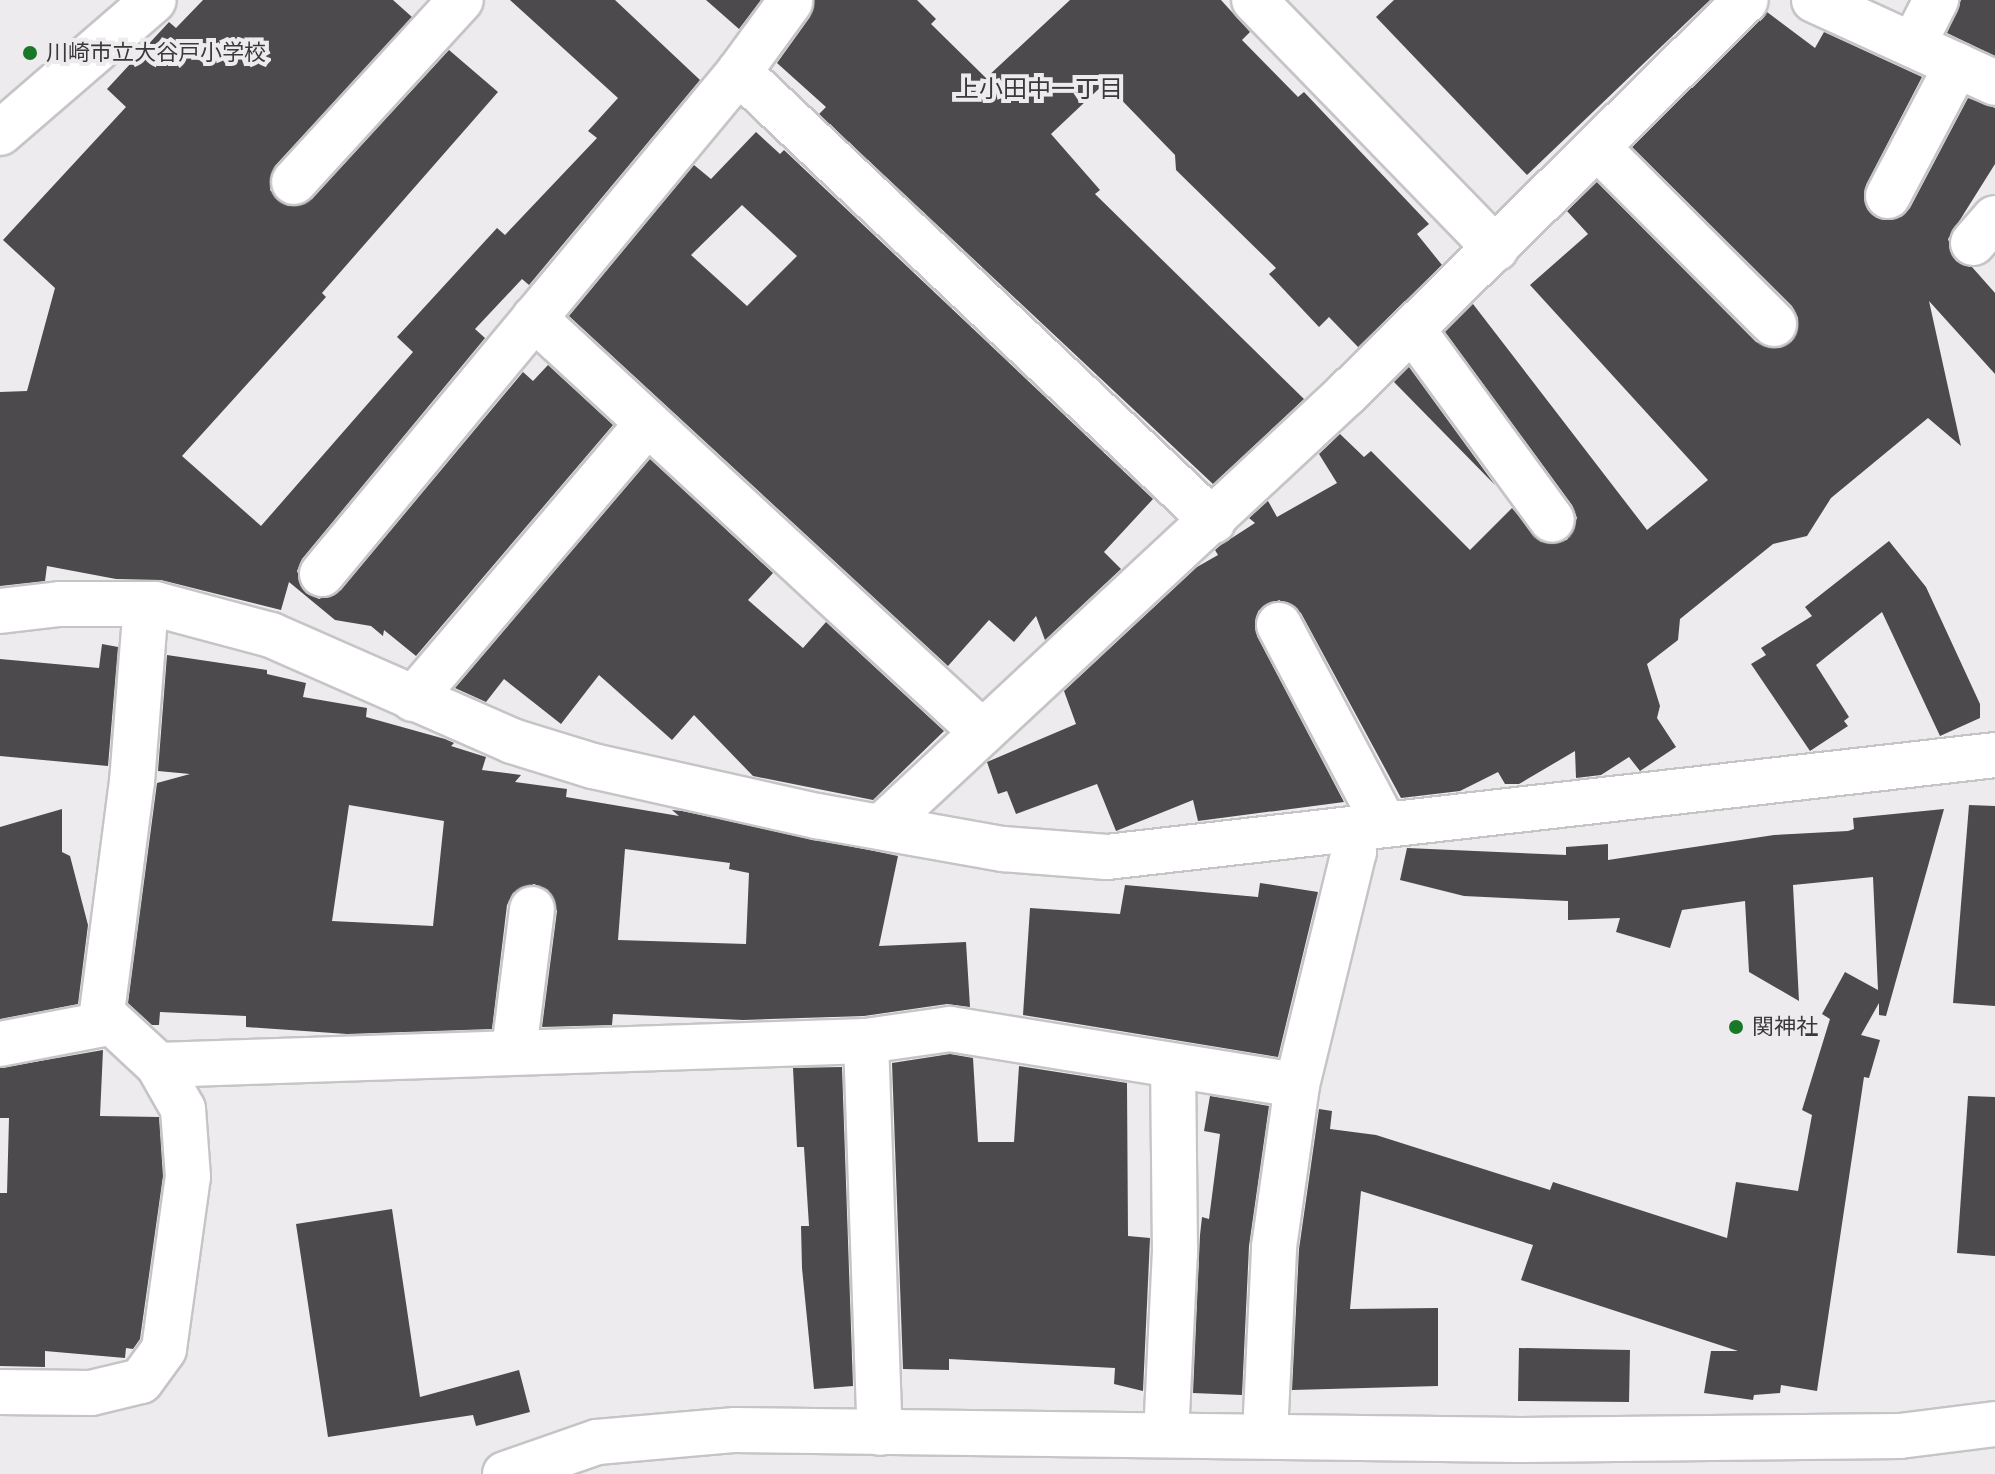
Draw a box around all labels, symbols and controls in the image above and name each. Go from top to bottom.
place label: 川崎市立大谷戸小学校 [46,40,266,66]
marker: 川崎市立大谷戸小学校 [21,44,39,62]
district label: 上小田中一丁目 [955,75,1123,103]
place label: 関神社 [1752,1014,1818,1040]
marker: 関神社 [1727,1018,1745,1036]

